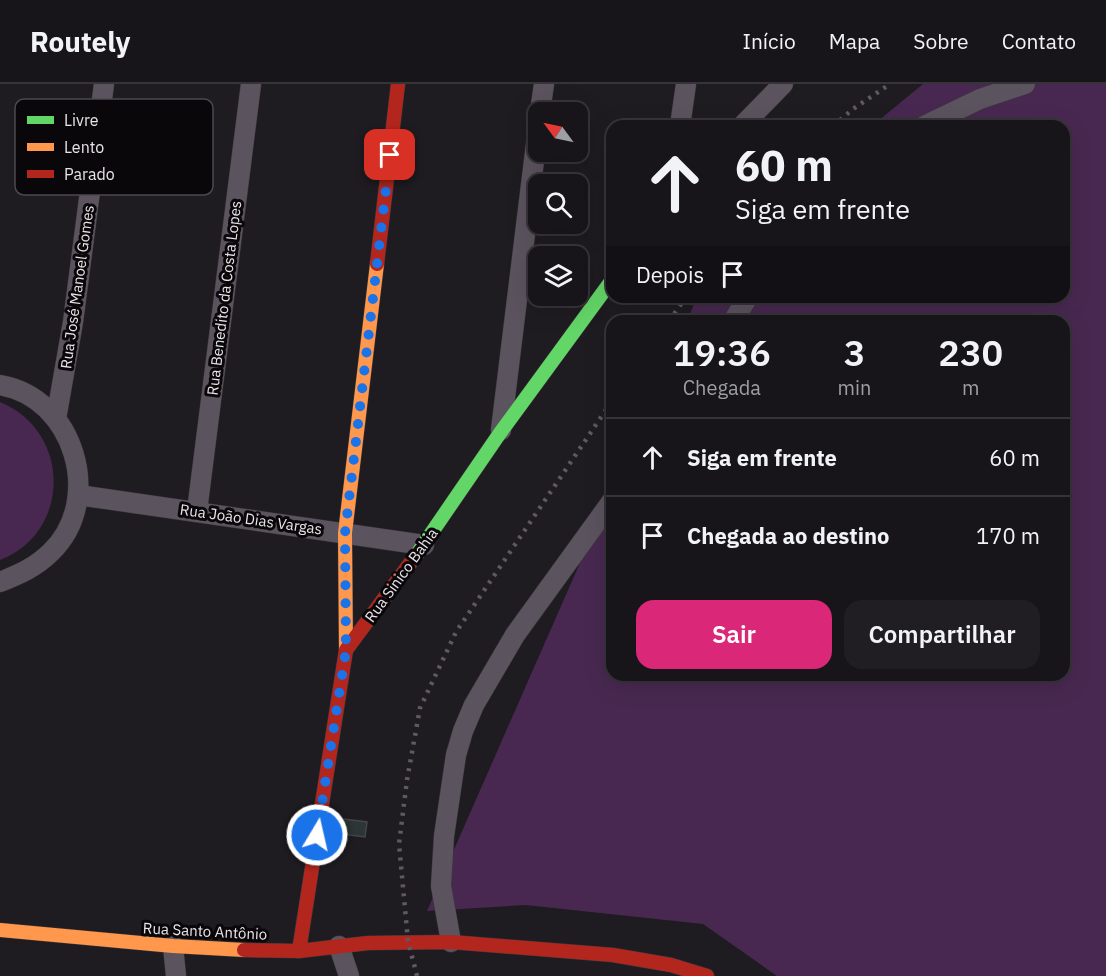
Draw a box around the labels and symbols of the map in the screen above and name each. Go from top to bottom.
legend [15,99,213,195]
north arrow [528,102,588,162]
text: Livre [64,110,99,130]
pin [364,129,415,180]
text: Lento [64,137,104,157]
text: Parado [64,164,115,184]
street label: Rua Benedito da Costa Lopes [203,200,245,396]
street label: Rua José Manoel Gomes [56,204,98,370]
street label: Rua João Dias Vargas [179,500,323,538]
street label: Rua Sinico Bahia [360,524,442,626]
position arrow [285,803,349,867]
street label: Rua Santo Antônio [142,918,268,944]

